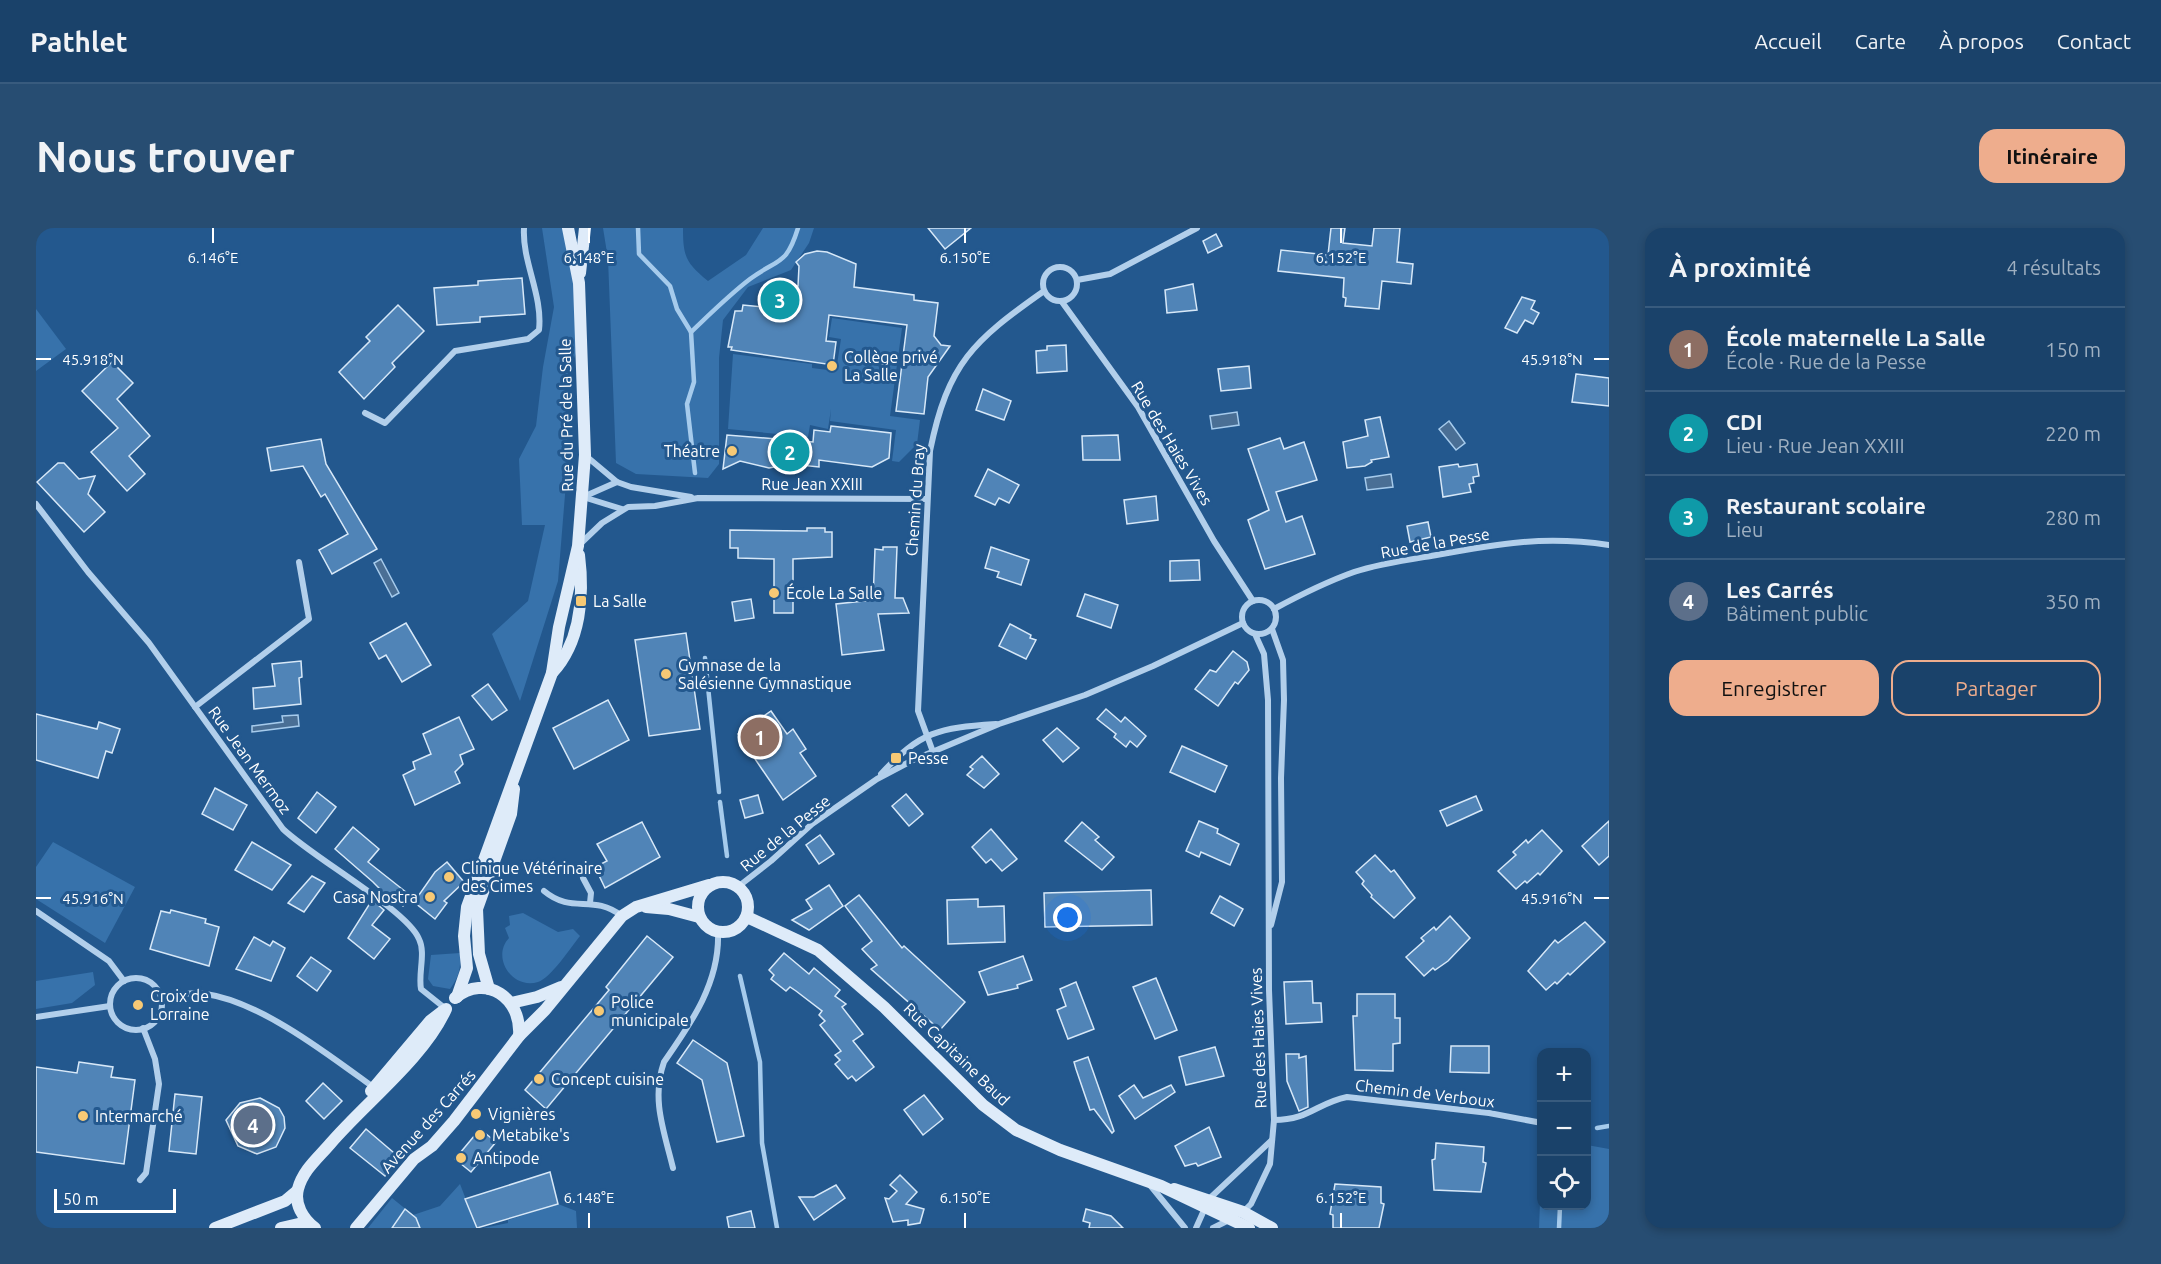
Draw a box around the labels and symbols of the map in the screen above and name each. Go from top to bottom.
text: 6.146°E [188,249,238,266]
text: 6.148°E [564,249,614,266]
text: 6.150°E [940,249,990,266]
text: 6.152°E [1316,249,1366,266]
pin: 3 [760,278,800,322]
street label: Rue du Pré de la Salle [556,338,576,492]
place label: Collège privé La Salle [844,348,938,384]
text: 45.918°N [62,351,124,368]
text: 45.918°N [1521,351,1583,368]
marker: Collège privé La Salle [825,359,839,373]
street label: Rue des Haies Vives [1128,378,1216,508]
pin: 2 [770,430,810,474]
place label: Théatre [664,442,720,460]
street label: Chemin du Bray [902,443,928,557]
marker: Théatre [725,444,739,458]
street label: Rue Jean XXIII [761,475,863,493]
street label: Rue de la Pesse [1379,525,1491,561]
place label: École La Salle [786,582,882,602]
marker: École La Salle [767,586,781,600]
place label: La Salle [593,592,647,610]
marker: La Salle [574,594,588,608]
place label: Gymnase de la Salésienne Gymnastique [678,656,852,692]
marker: Gymnase de la Salésienne Gymnastique [659,667,673,681]
street label: Rue Jean Mermoz [205,703,295,817]
pin: 1 [740,714,780,760]
place label: Pesse [908,749,949,767]
marker: Pesse [889,751,903,765]
street label: Rue de la Pesse [736,791,834,875]
place label: Clinique Vétérinaire des Cimes [461,859,603,895]
marker: Clinique Vétérinaire des Cimes [442,870,456,884]
place label: Casa Nostra [333,888,418,906]
text: 45.916°N [62,890,124,907]
marker: Casa Nostra [423,890,437,904]
text: 45.916°N [1521,890,1583,907]
your location [1053,903,1082,932]
street label: Rue des Haies Vives [1247,967,1269,1109]
place label: Croix de Lorraine [150,987,210,1023]
place label: Police municipale [611,993,689,1029]
marker: Croix de Lorraine [131,998,145,1012]
street label: Rue Capitaine Baud [900,999,1014,1109]
marker: Police municipale [592,1004,606,1018]
street label: Avenue des Carrés [377,1066,479,1176]
place label: Concept cuisine [551,1070,664,1088]
marker: Concept cuisine [532,1072,546,1086]
street label: Chemin de Verboux [1354,1076,1496,1110]
pin: 4 [234,1102,272,1148]
place label: Vignières [488,1105,555,1123]
place label: Intermarché [95,1107,183,1125]
marker: Vignières [469,1107,483,1121]
marker: Intermarché [76,1109,90,1123]
place label: Metabike's [492,1126,570,1144]
marker: Metabike's [473,1128,487,1142]
place label: Antipode [473,1149,540,1167]
marker: Antipode [454,1151,468,1165]
scale bar [54,1186,176,1214]
text: 6.148°E [564,1189,614,1206]
text: 6.150°E [940,1189,990,1206]
text: 6.152°E [1316,1189,1366,1206]

